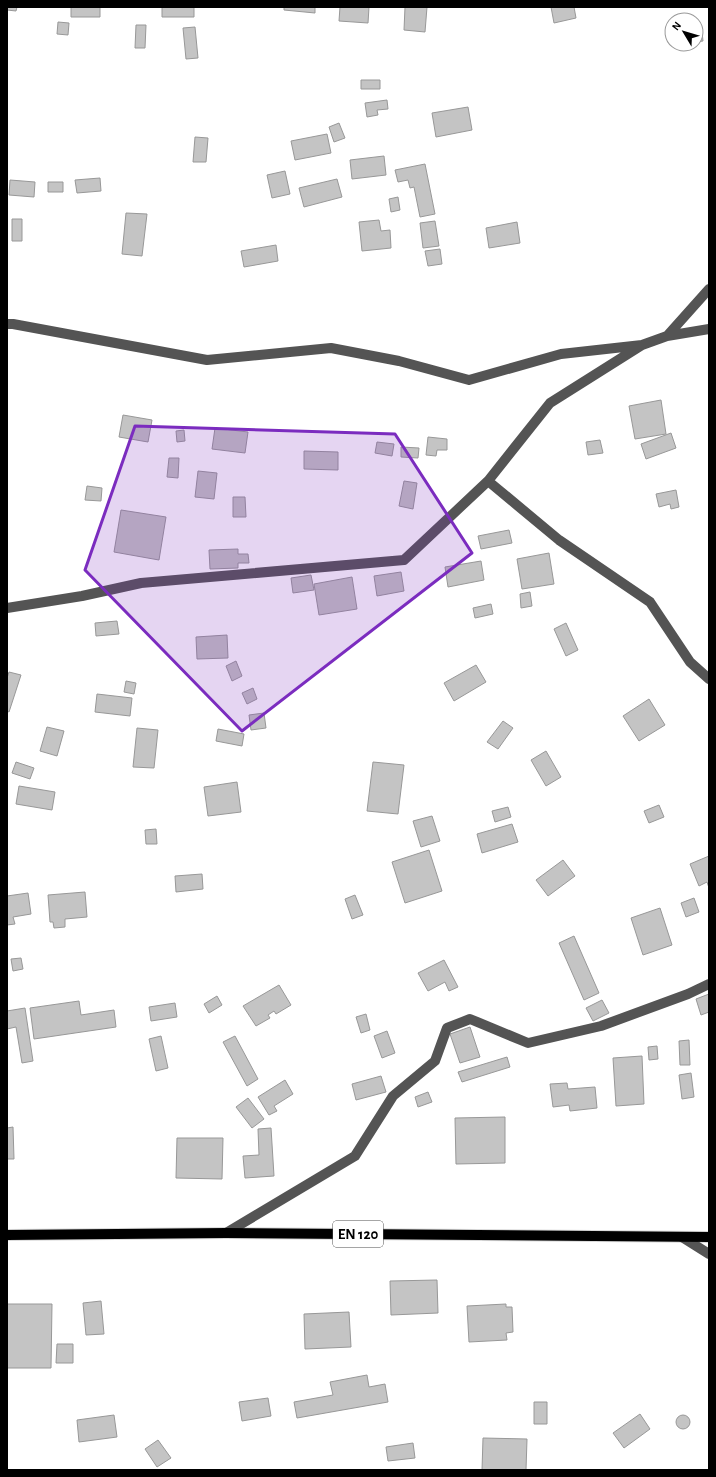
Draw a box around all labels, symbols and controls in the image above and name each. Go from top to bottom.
north arrow [664,12,704,52]
text: N [670,20,683,33]
road number: EN 120 [333,1221,383,1247]

